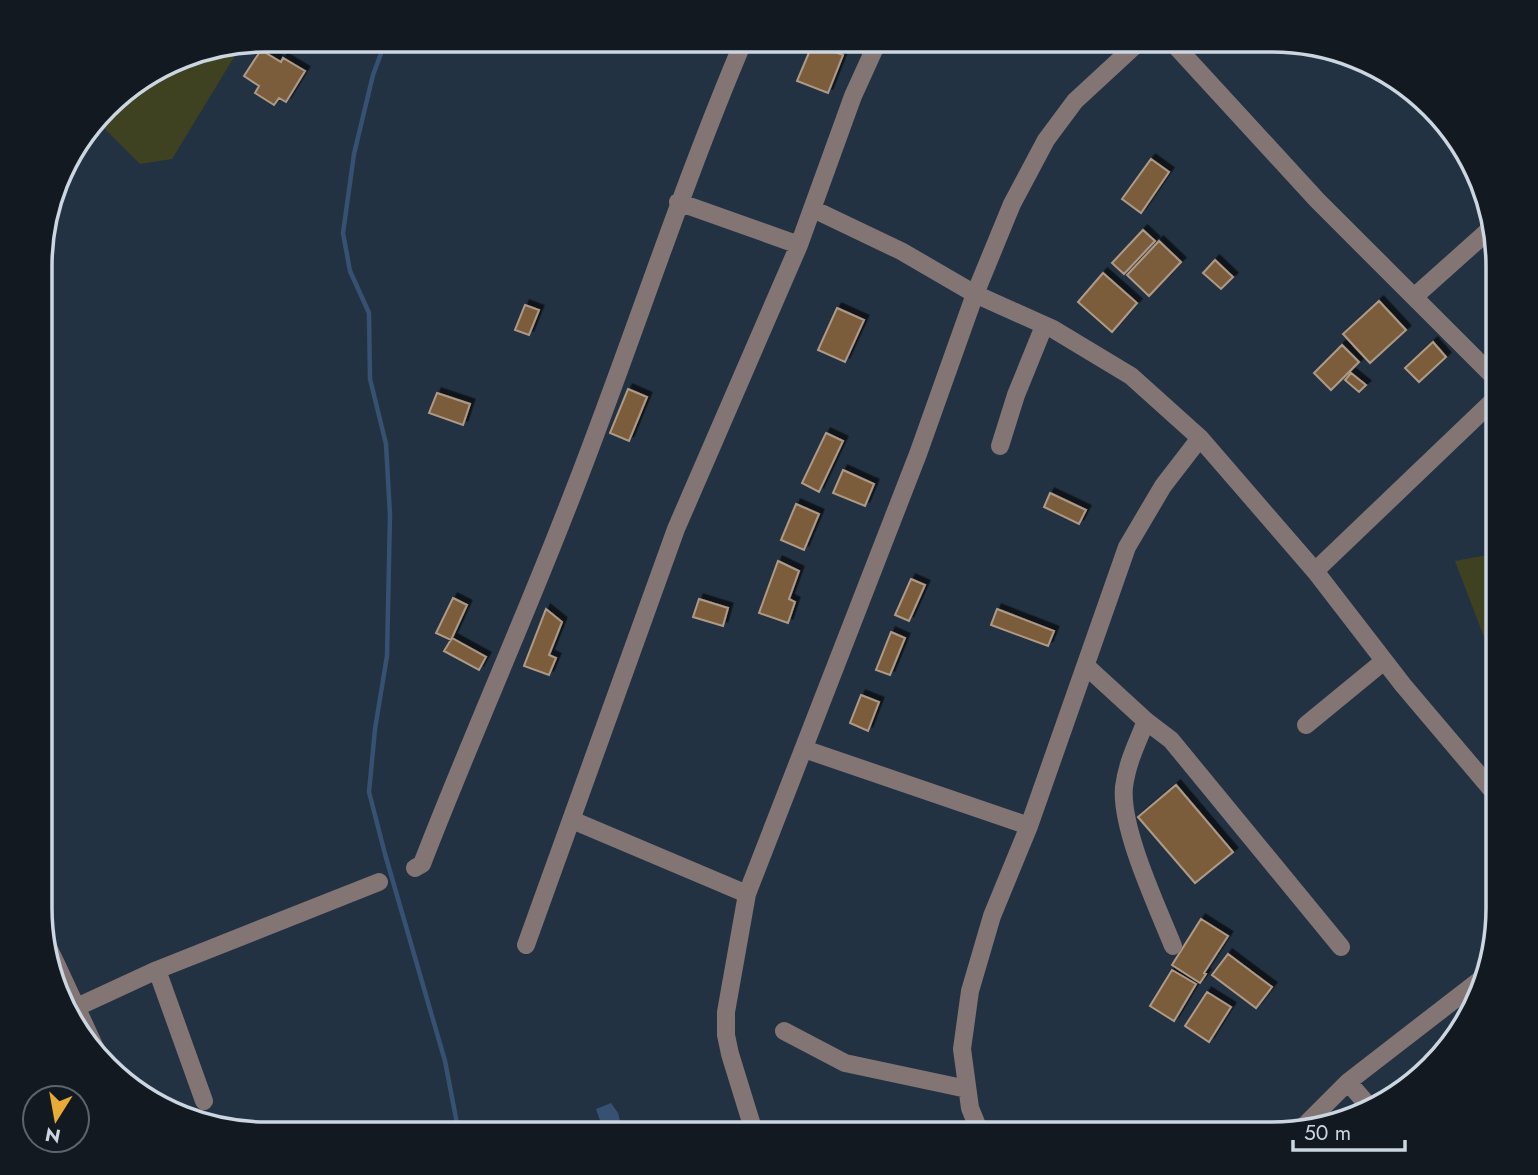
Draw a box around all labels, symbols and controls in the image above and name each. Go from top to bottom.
north arrow [21,1084,91,1154]
scale bar [1293,1108,1405,1152]
text: 50 m [1304,1118,1351,1148]
text: N [43,1121,63,1150]

